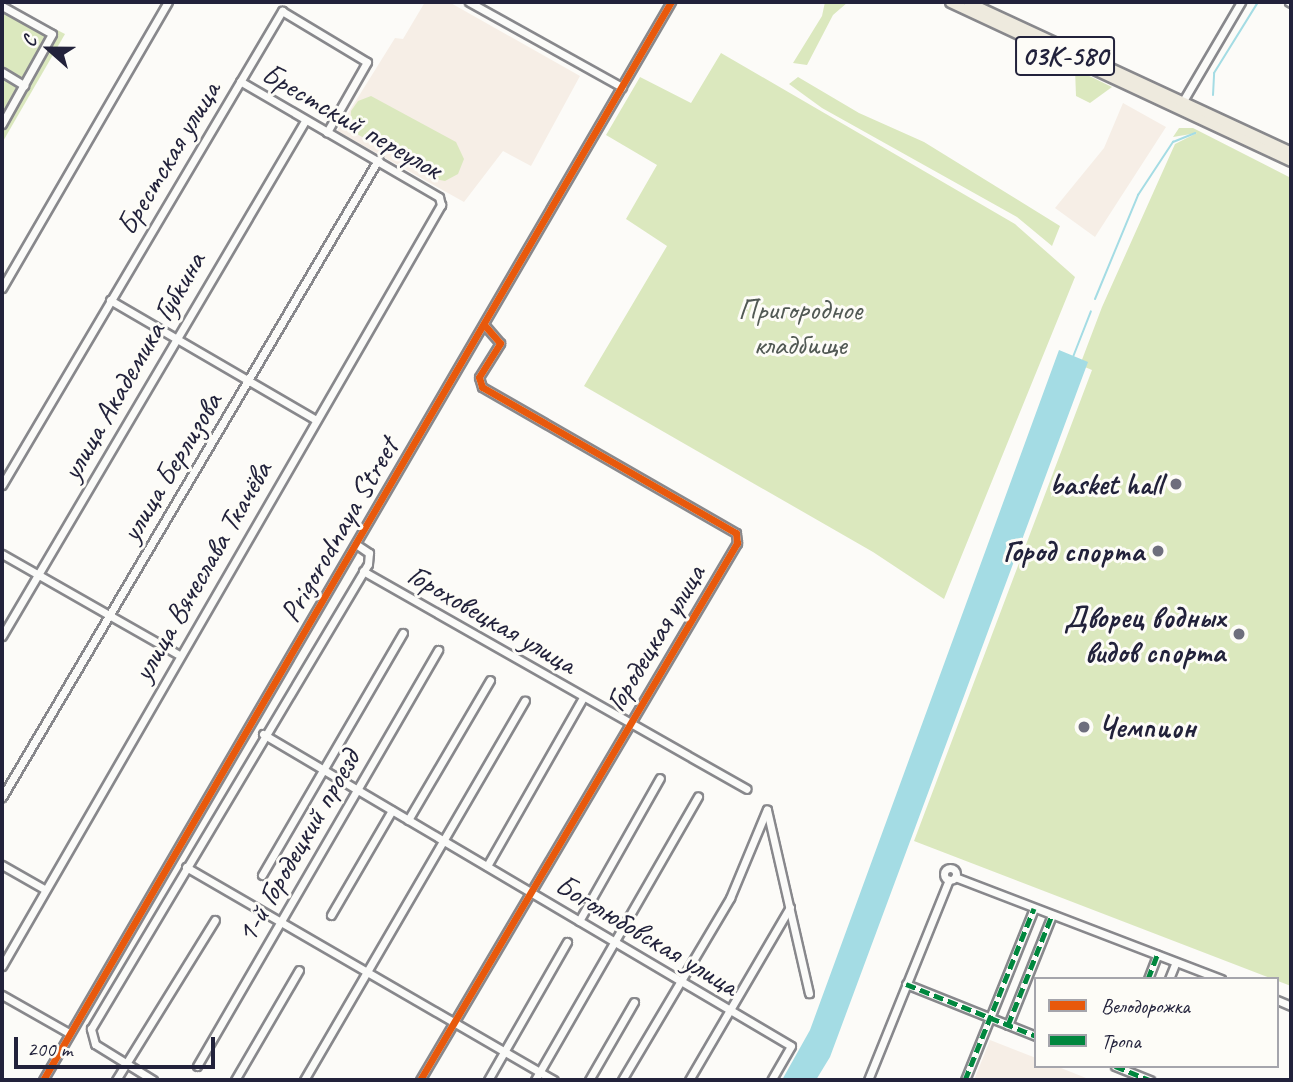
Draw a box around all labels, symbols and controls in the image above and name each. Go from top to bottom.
north arrow [14,14,84,84]
road number: 03К-580 [1014,32,1116,80]
text: С [17,33,42,50]
street label: Брестский переулок [256,55,448,187]
street label: Брестская улица [108,75,228,241]
street label: улица Академика Губкина [53,246,213,486]
park label: Пригородное кладбище [738,291,862,362]
street label: улица Берлизова [113,387,229,547]
street label: Prigorodnaya Street [272,432,406,628]
street label: улица Вячеслава Ткачёва [124,454,280,688]
place label: basket hall [1048,466,1162,502]
marker: basket hall [1168,476,1184,492]
place label: Город спорта [1007,533,1144,569]
marker: Город спорта [1150,543,1166,559]
street label: Гороховецкая улица [401,556,583,682]
street label: Городецкая улица [596,557,714,719]
place label: Дворец водных видов спорта [1066,599,1225,670]
marker: Дворец водных видов спорта [1231,626,1247,642]
place label: Чемпион [1098,709,1196,745]
marker: Чемпион [1076,719,1092,735]
street label: 1-й Городецкий проезд [228,743,368,949]
street label: Боголюбовская улица [549,866,745,1004]
legend [1034,977,1279,1068]
text: Велодорожка [1101,993,1190,1019]
scale bar [18,1023,219,1066]
text: Тропа [1101,1028,1141,1054]
text: 200 m [27,1036,72,1062]

